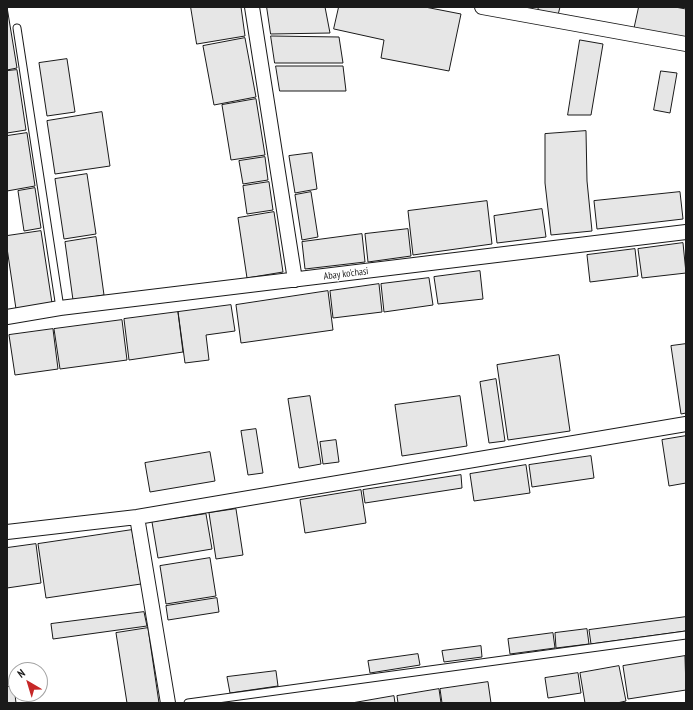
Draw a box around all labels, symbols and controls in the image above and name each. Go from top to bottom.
street label: Abay ko'chasi [323,265,369,283]
north arrow [8,662,48,702]
text: N [15,666,28,681]

